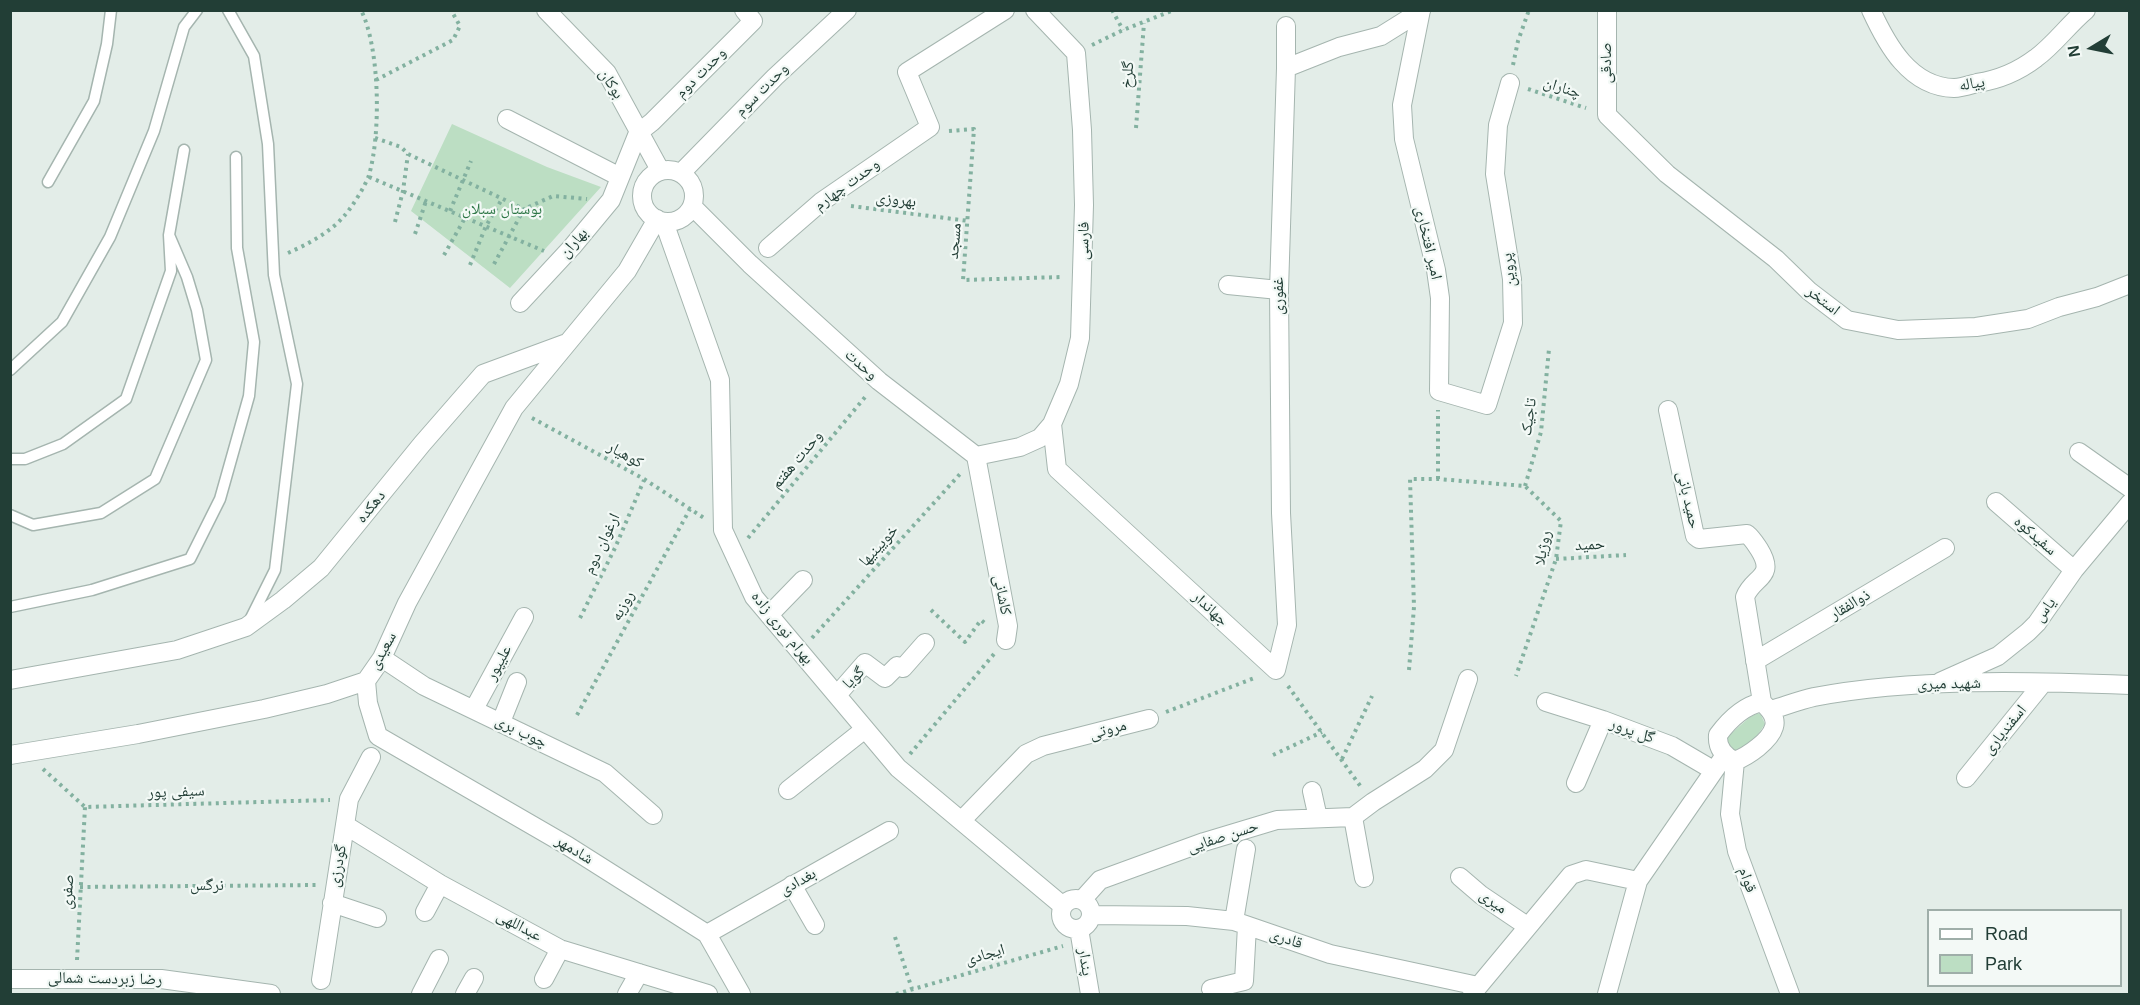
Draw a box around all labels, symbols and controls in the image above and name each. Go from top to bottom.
north arrow [2062,18,2122,78]
street label: صادقی [1597,43,1617,83]
street label: وحدت دوم [672,44,730,102]
text: N [2064,44,2083,58]
street label: وحدت سوم [731,59,793,121]
street label: گلرخ [1117,61,1139,89]
street label: بوکان [594,65,628,103]
street label: پیاله [1958,72,1986,96]
street label: چناران [1541,73,1583,103]
street label: وحدت چهارم [810,155,884,215]
street label: بهروزی [875,188,917,212]
park label: بوستان سبلان [462,200,542,220]
street label: امیر افتخاری [1410,204,1446,282]
street label: مسجد [944,222,966,260]
street label: فارسی [1074,222,1094,260]
street label: بهاران [556,224,592,262]
street label: پروین [1497,252,1521,288]
street label: غفوری [1269,277,1289,315]
street label: استخر [1802,282,1844,320]
street label: وحدت [841,345,881,385]
street label: تاجیک [1517,397,1541,437]
street label: وحدت هفتم [767,427,827,493]
street label: کوهیار [604,437,646,473]
street label: حمید بانی [1672,469,1704,531]
street label: دهکده [352,487,390,527]
street label: ارغوان دوم [580,510,624,578]
street label: سفیدکوه [2010,512,2060,560]
street label: خویینیها [855,521,903,571]
street label: روژیلا [1530,529,1556,567]
street label: حمید [1574,535,1606,555]
street label: کاشانی [989,573,1015,617]
street label: ذوالفقار [1826,585,1874,625]
street label: روزبه [607,588,639,624]
street label: بهرام نوری زاده [747,588,817,668]
street label: جهاندار [1188,588,1232,630]
street label: یاس [2030,594,2060,626]
street label: سعیدی [365,629,401,673]
street label: علیپور [482,642,516,684]
street label: گویا [839,663,869,693]
street label: شهید میری [1917,674,1981,694]
street label: اسفندیاری [1979,701,2031,759]
street label: چوب بری [492,711,550,753]
street label: گل پرور [1607,714,1657,748]
street label: مروتی [1087,716,1129,744]
street label: سیفی پور [147,781,205,803]
street label: حسن صفایی [1185,816,1261,858]
street label: شادمهر [551,831,597,869]
street label: گودرزی [325,843,351,889]
street label: بغدادی [776,864,820,900]
street label: قوام [1734,865,1760,895]
street label: صفری [57,874,79,910]
street label: نرگس [190,876,224,896]
street label: میری [1475,886,1511,918]
street label: عبداللهی [493,906,545,946]
legend [1927,909,2122,987]
street label: قادری [1267,924,1305,954]
text: Road [1985,924,2028,944]
street label: ایجادی [963,940,1007,970]
street label: پندار [1073,947,1097,977]
text: Park [1985,954,2022,974]
street label: رضا زبردست شمالی [48,968,162,990]

